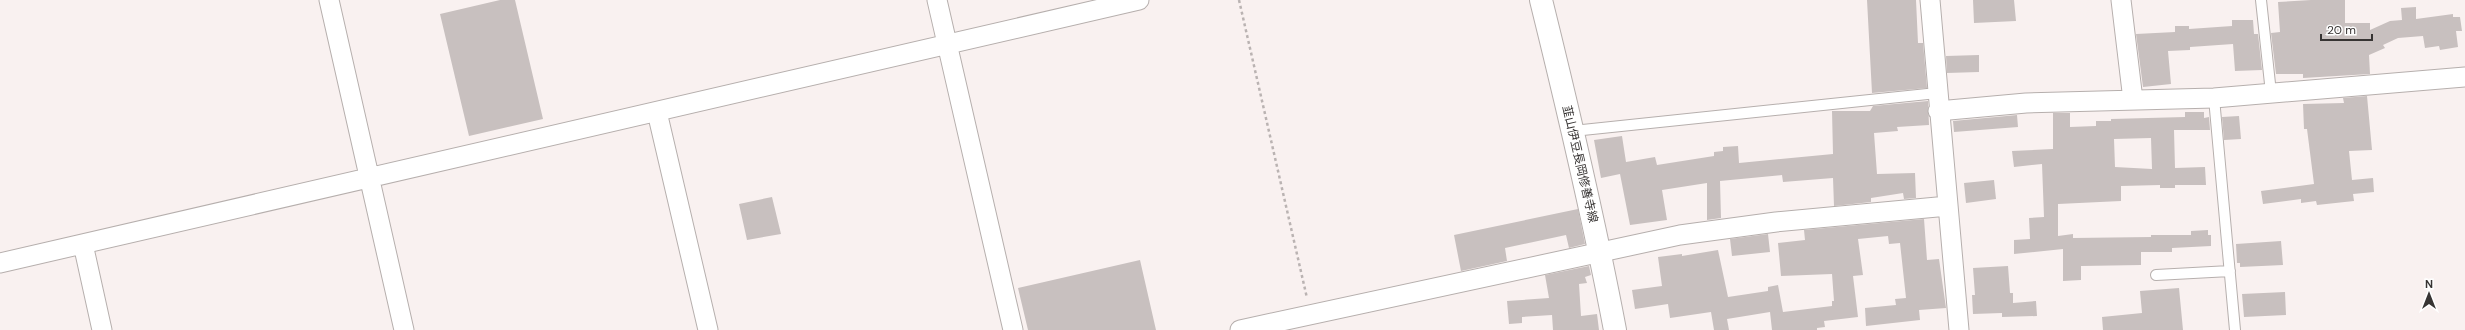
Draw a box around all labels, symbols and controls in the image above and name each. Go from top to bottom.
scale bar [2321,16,2372,42]
text: 20 m [2327,22,2356,38]
street label: 韮山伊豆長岡修善寺線 [1559,104,1601,224]
north arrow [2409,274,2449,314]
text: N [2425,277,2433,291]

